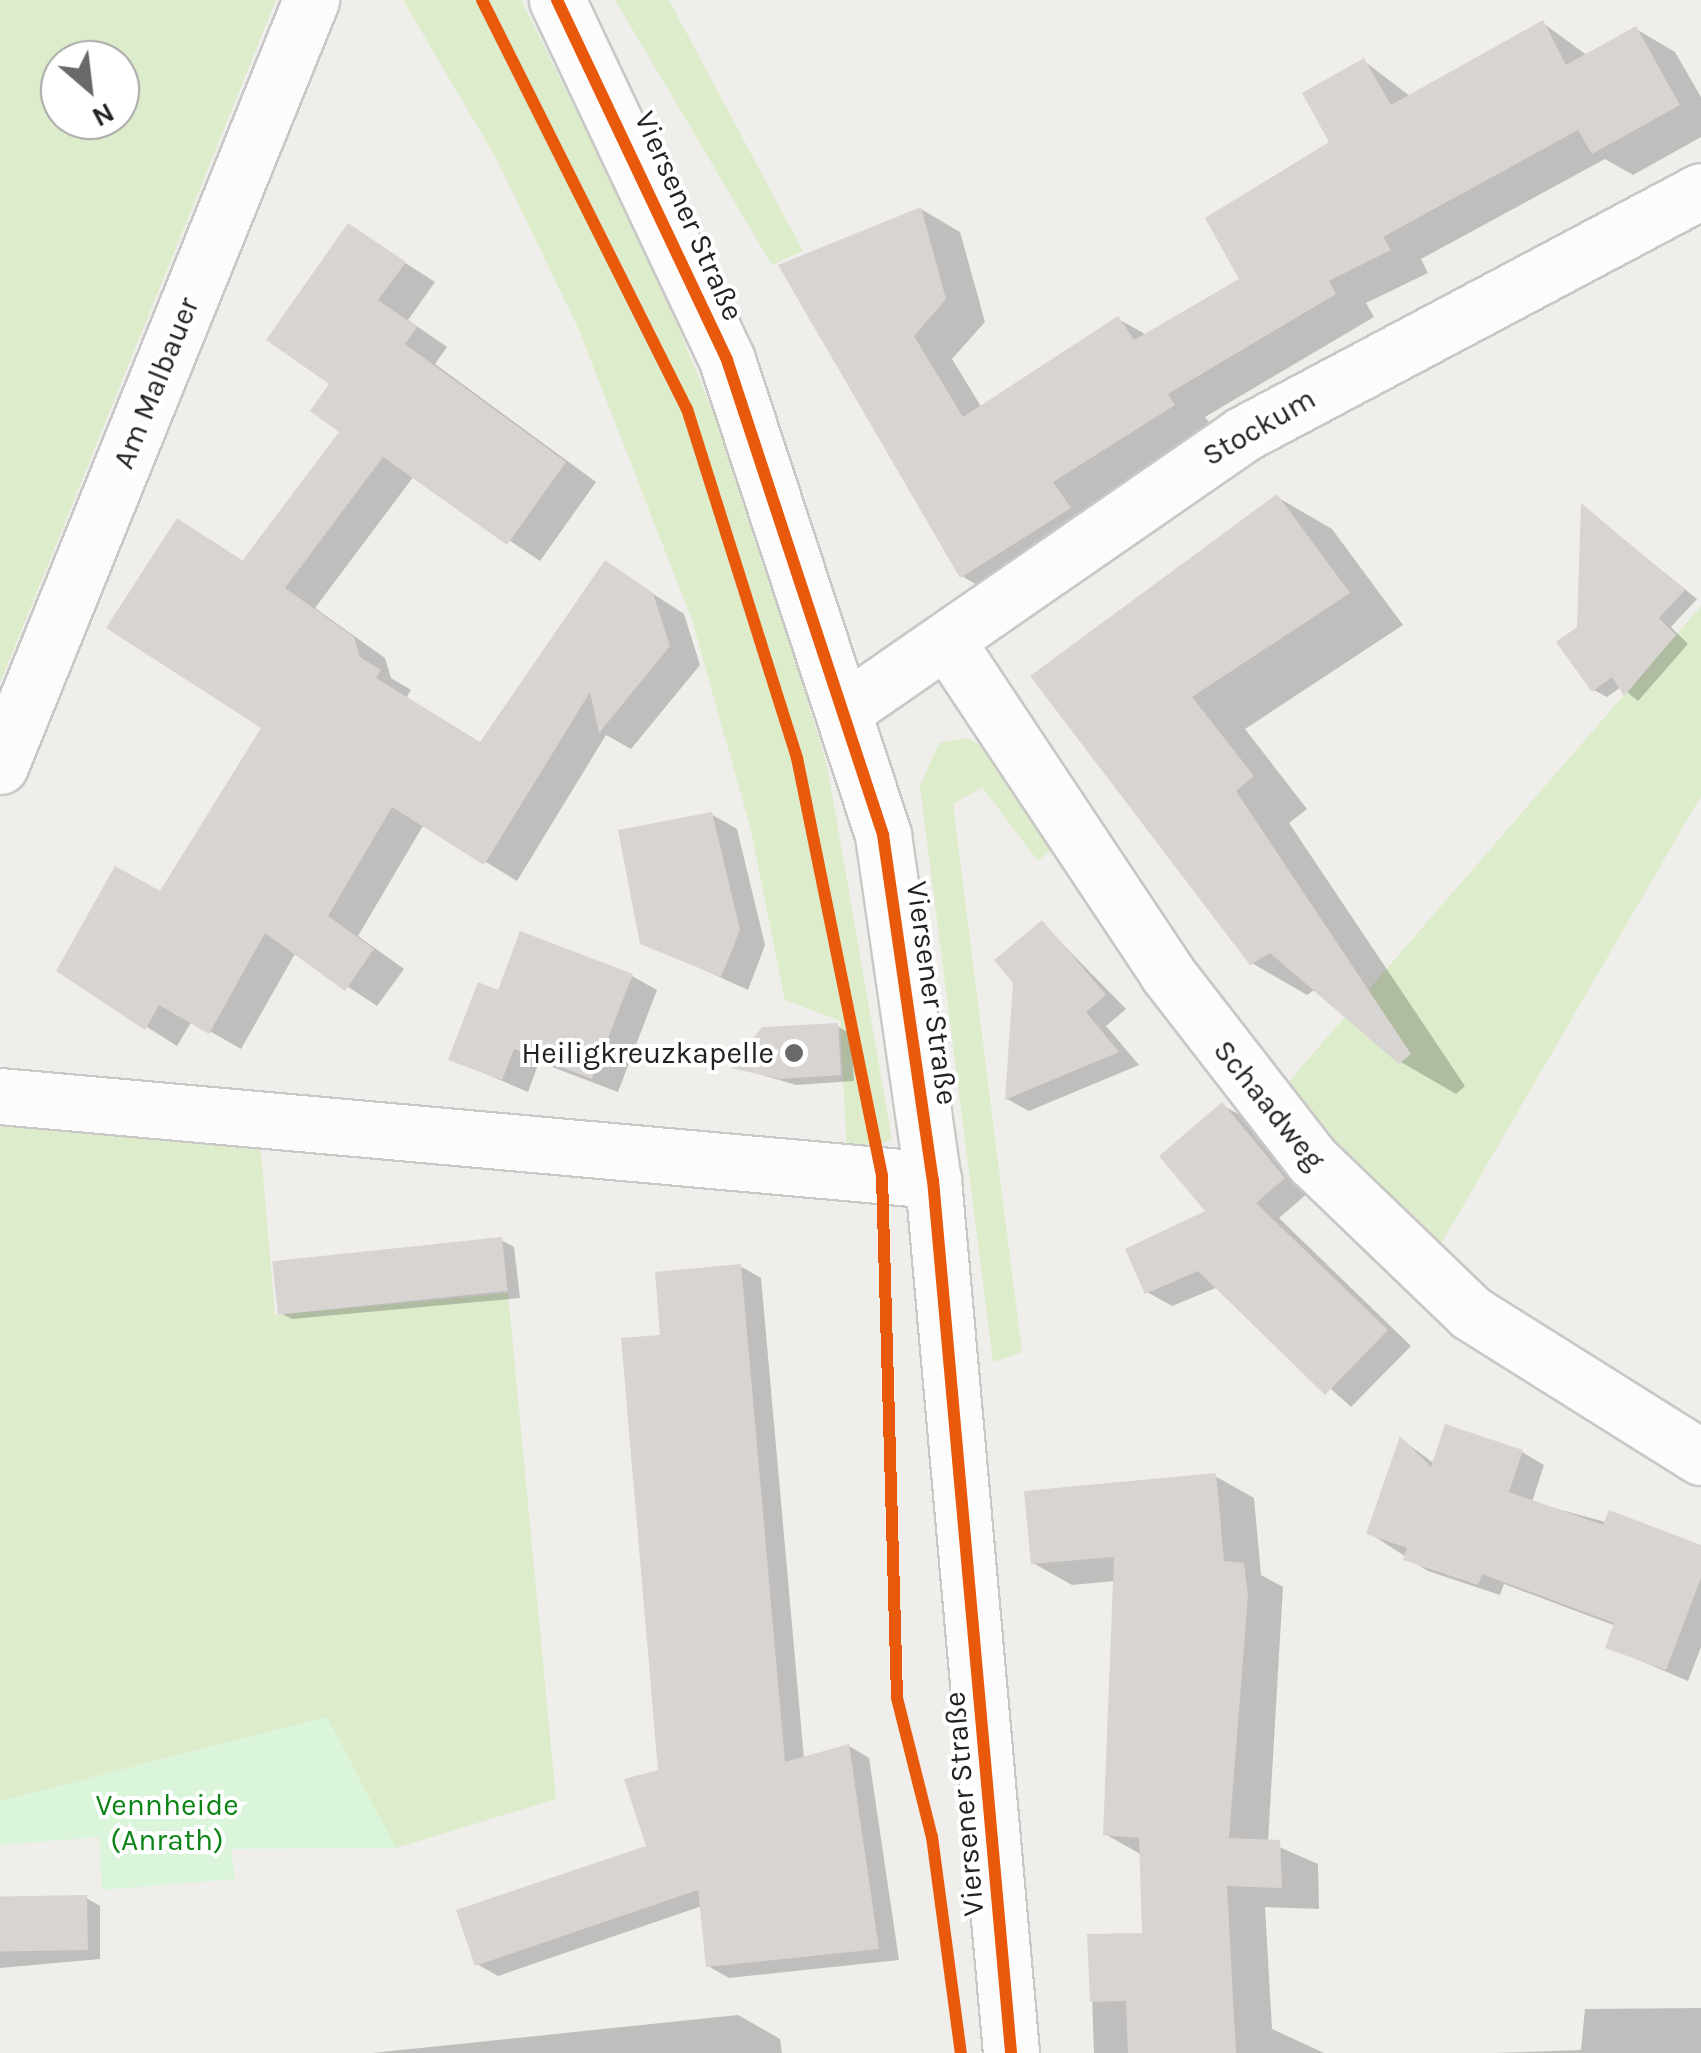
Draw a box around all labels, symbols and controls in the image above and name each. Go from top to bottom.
north arrow [40,40,140,140]
text: N [87,96,120,134]
street label: Viersener Straße [627,106,751,326]
street label: Am Malbauer [105,292,207,474]
street label: Stockum [1196,380,1322,474]
street label: Viersener Straße [898,879,966,1107]
street label: Schaadweg [1206,1033,1332,1177]
place label: Heiligkreuzkapelle [521,1035,774,1071]
marker: Heiligkreuzkapelle [783,1042,805,1064]
street label: Viersener Straße [936,1690,992,1918]
park label: Vennheide (Anrath) [95,1787,239,1858]

